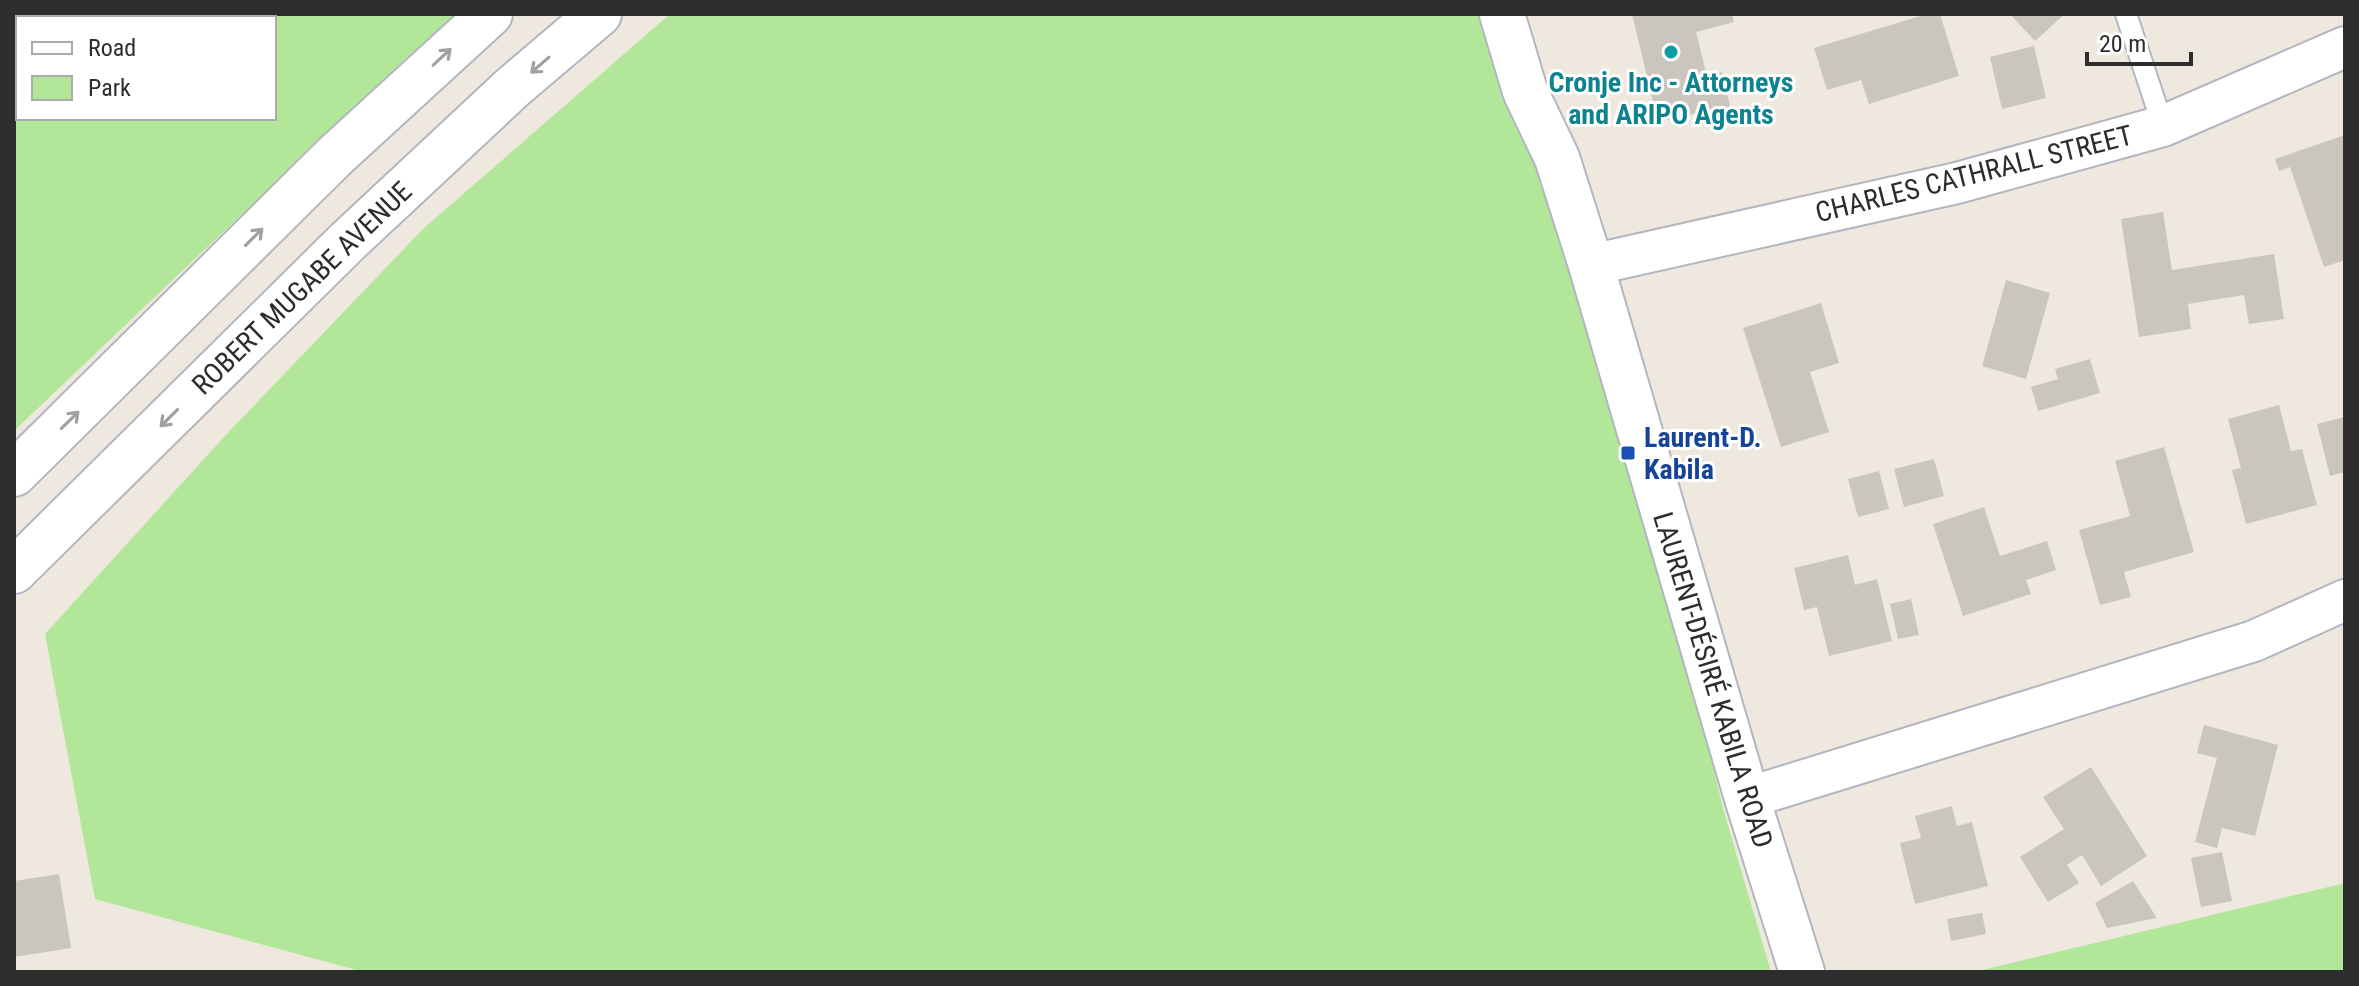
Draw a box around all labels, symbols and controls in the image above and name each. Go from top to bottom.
legend [16,16,276,120]
scale bar [2087,16,2191,66]
text: 20 m [2099,30,2146,58]
text: Road [88,34,136,62]
marker: Cronje Inc - Attorneys and ARIPO Agents [1662,43,1680,61]
one-way arrow [432,49,452,67]
one-way arrow [530,56,550,74]
place label: Cronje Inc - Attorneys and ARIPO Agents [1548,66,1794,131]
text: Park [88,74,131,102]
street label: CHARLES CATHRALL STREET [1812,119,2136,229]
street label: ROBERT MUGABE AVENUE [186,175,418,401]
one-way arrow [245,227,264,247]
one-way arrow [160,408,179,428]
one-way arrow [60,410,80,429]
place label: Laurent-D. Kabila [1644,421,1762,486]
marker: Laurent-D. Kabila [1619,444,1637,462]
street label: LAURENT-DÉSIRÉ KABILA ROAD [1646,508,1780,852]

